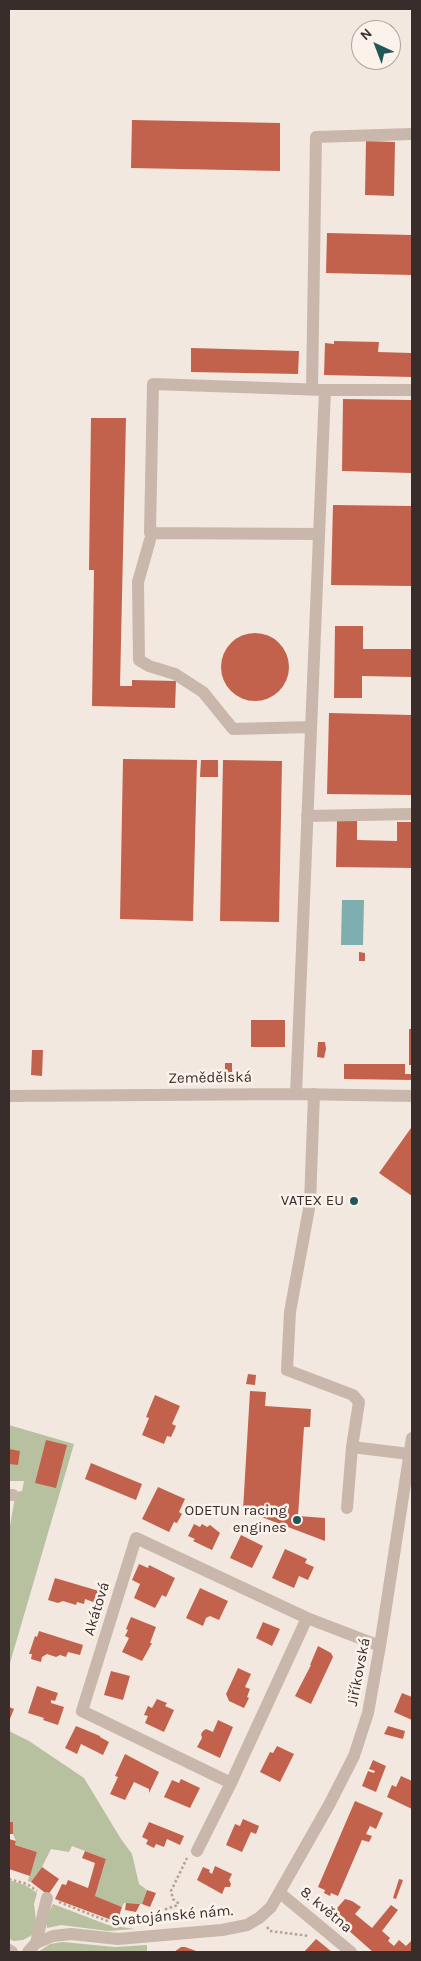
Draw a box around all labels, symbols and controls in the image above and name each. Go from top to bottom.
north arrow [351,20,401,70]
text: N [357,25,376,44]
street label: Zemědělská [168,1068,252,1088]
place label: VATEX EU [281,1192,344,1210]
marker: VATEX EU [348,1195,360,1207]
place label: ODETUN racing engines [184,1502,287,1537]
marker: ODETUN racing engines [291,1514,303,1526]
street label: Akátová [80,1580,114,1638]
street label: Jiříkovská [344,1636,374,1708]
street label: 8. května [296,1883,356,1937]
street label: Svatojánské nám. [110,1902,234,1930]

